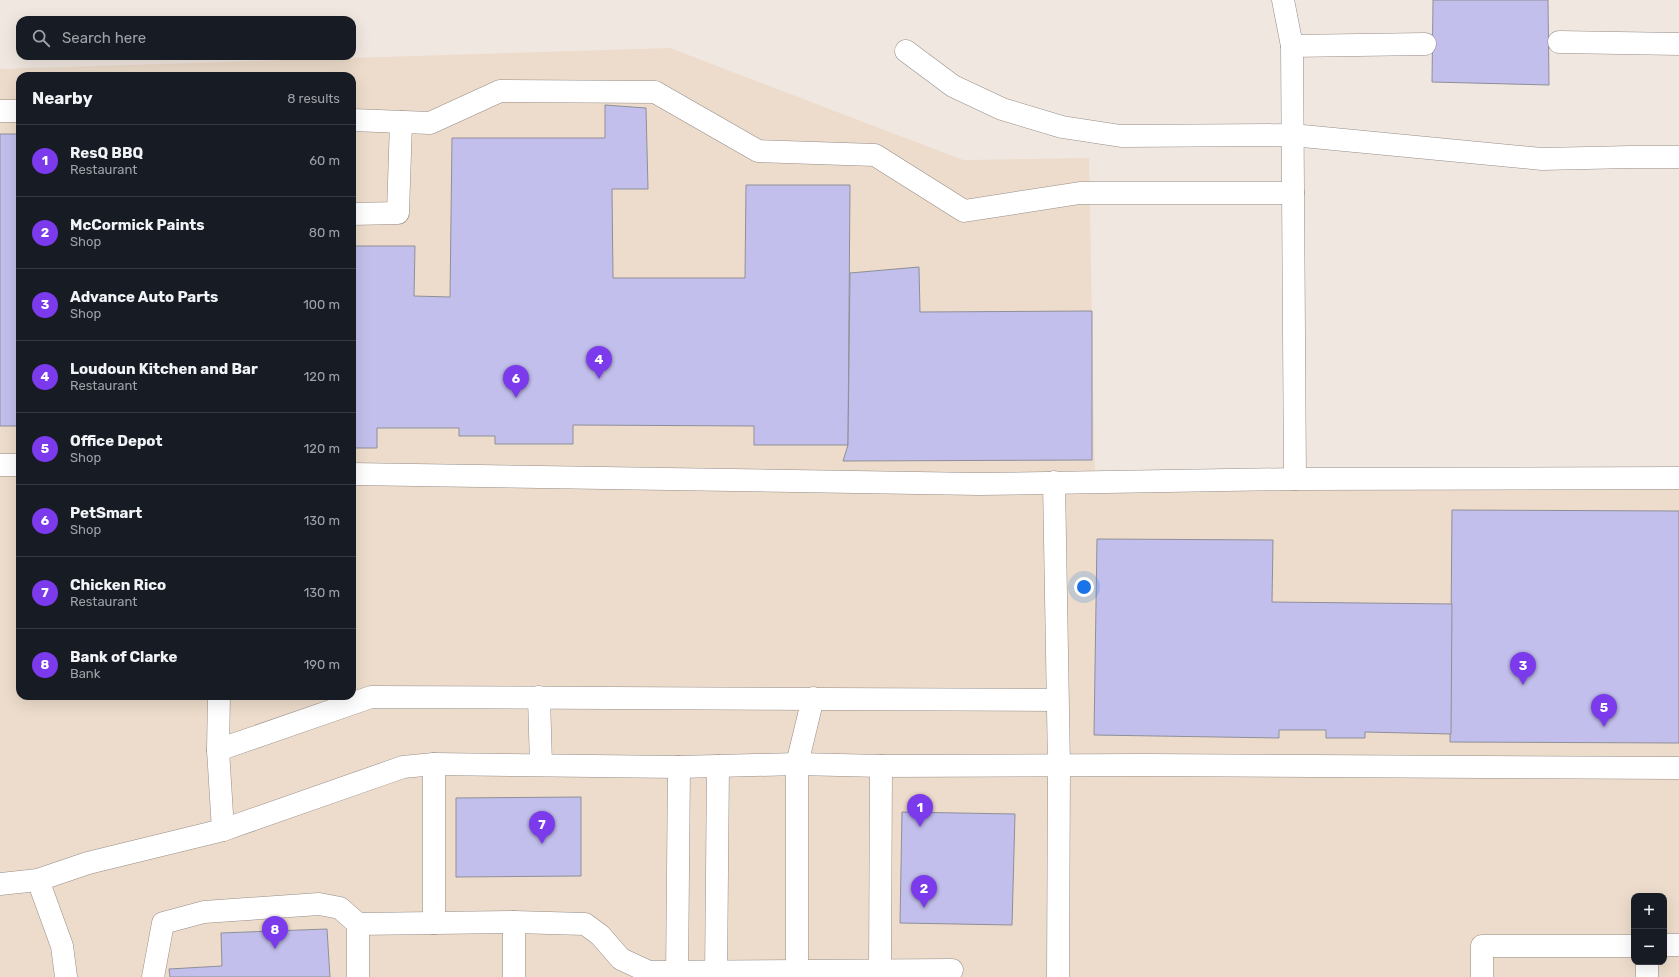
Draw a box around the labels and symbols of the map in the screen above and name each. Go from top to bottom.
pin: 4 [586,346,612,379]
pin: 6 [503,365,529,398]
your location [1074,577,1094,597]
pin: 3 [1510,652,1536,685]
pin: 5 [1591,694,1617,727]
pin: 1 [907,794,933,827]
pin: 7 [529,811,555,844]
pin: 2 [911,875,937,908]
pin: 8 [262,916,288,949]

